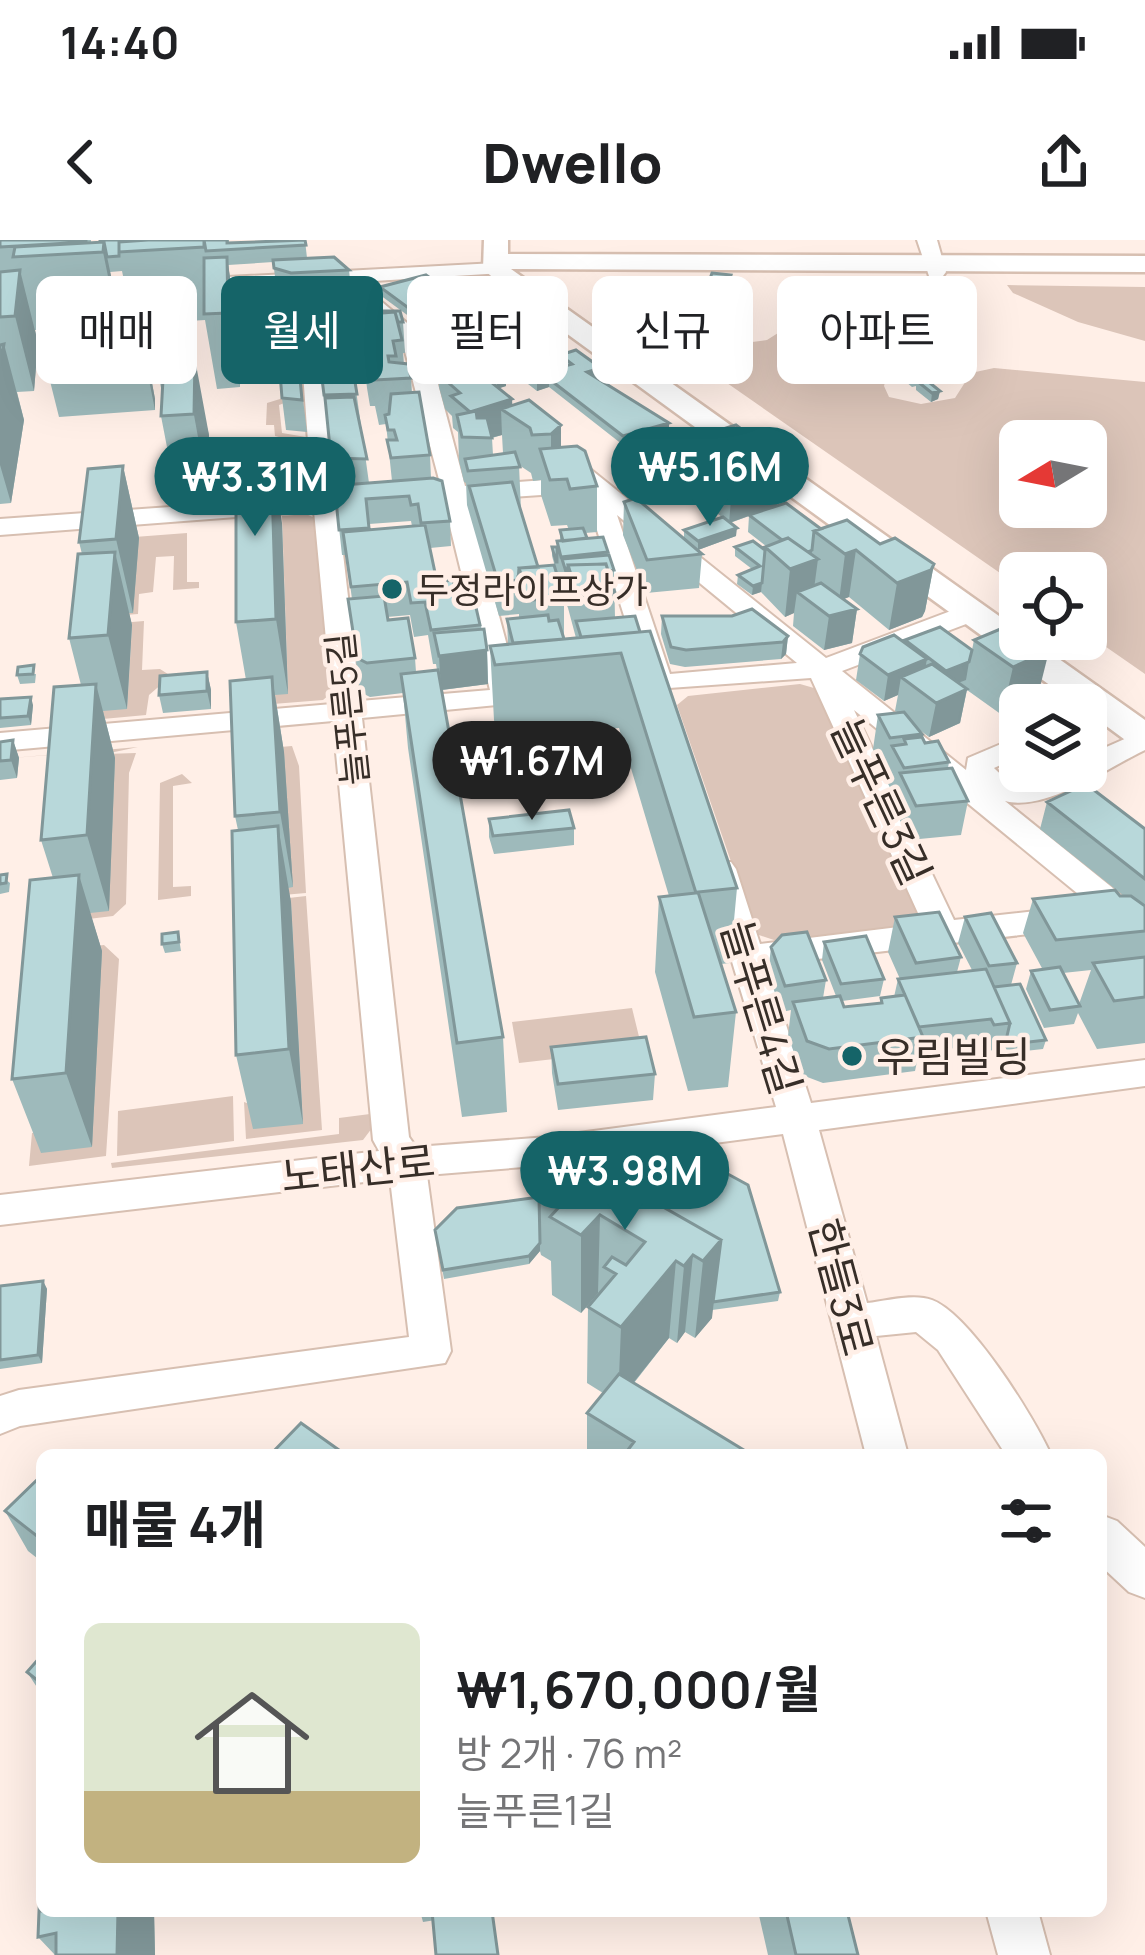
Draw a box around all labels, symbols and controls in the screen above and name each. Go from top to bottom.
text: 14:40 [60,11,180,73]
text: Dwello [483,125,662,199]
icon: back [48,129,114,195]
icon: share [1031,129,1097,195]
chip: 매매 [36,276,197,384]
chip: 월세 [221,276,383,384]
chip: 필터 [407,276,568,384]
chip: 신규 [592,276,753,384]
chip: 아파트 [777,276,977,384]
north arrow [999,420,1107,528]
map controls [999,420,1107,792]
pin: ₩5.16M [612,427,808,529]
pin: ₩3.31M [157,437,353,539]
text: ₩5.16M [638,439,782,493]
text: ₩3.31M [181,449,329,503]
button: locate [999,552,1107,660]
place label: 두정라이프상가 [416,565,648,614]
marker: 두정라이프상가 [379,576,405,602]
street label: 늘푸른5길 [315,630,379,788]
button: layers [999,684,1107,792]
street label: 늘푸른3길 [818,708,946,894]
pin: ₩1.67M [434,721,630,823]
text: ₩1.67M [459,733,605,787]
street label: 늘푸른4길 [708,913,816,1101]
place label: 우림빌딩 [876,1027,1031,1085]
marker: 우림빌딩 [839,1043,865,1069]
street label: 노태산로 [278,1131,438,1205]
pin: ₩3.98M [527,1131,723,1233]
text: ₩3.98M [547,1143,703,1197]
street label: 한들3로 [796,1212,888,1362]
icon: filters [993,1488,1059,1554]
text: 매물 4개 [84,1489,266,1558]
text: ₩1,670,000/월 [456,1654,821,1723]
icon: home [180,1671,324,1815]
text: 방 2개 · 76 m² [456,1726,682,1780]
text: 늘푸른1길 [456,1783,615,1837]

